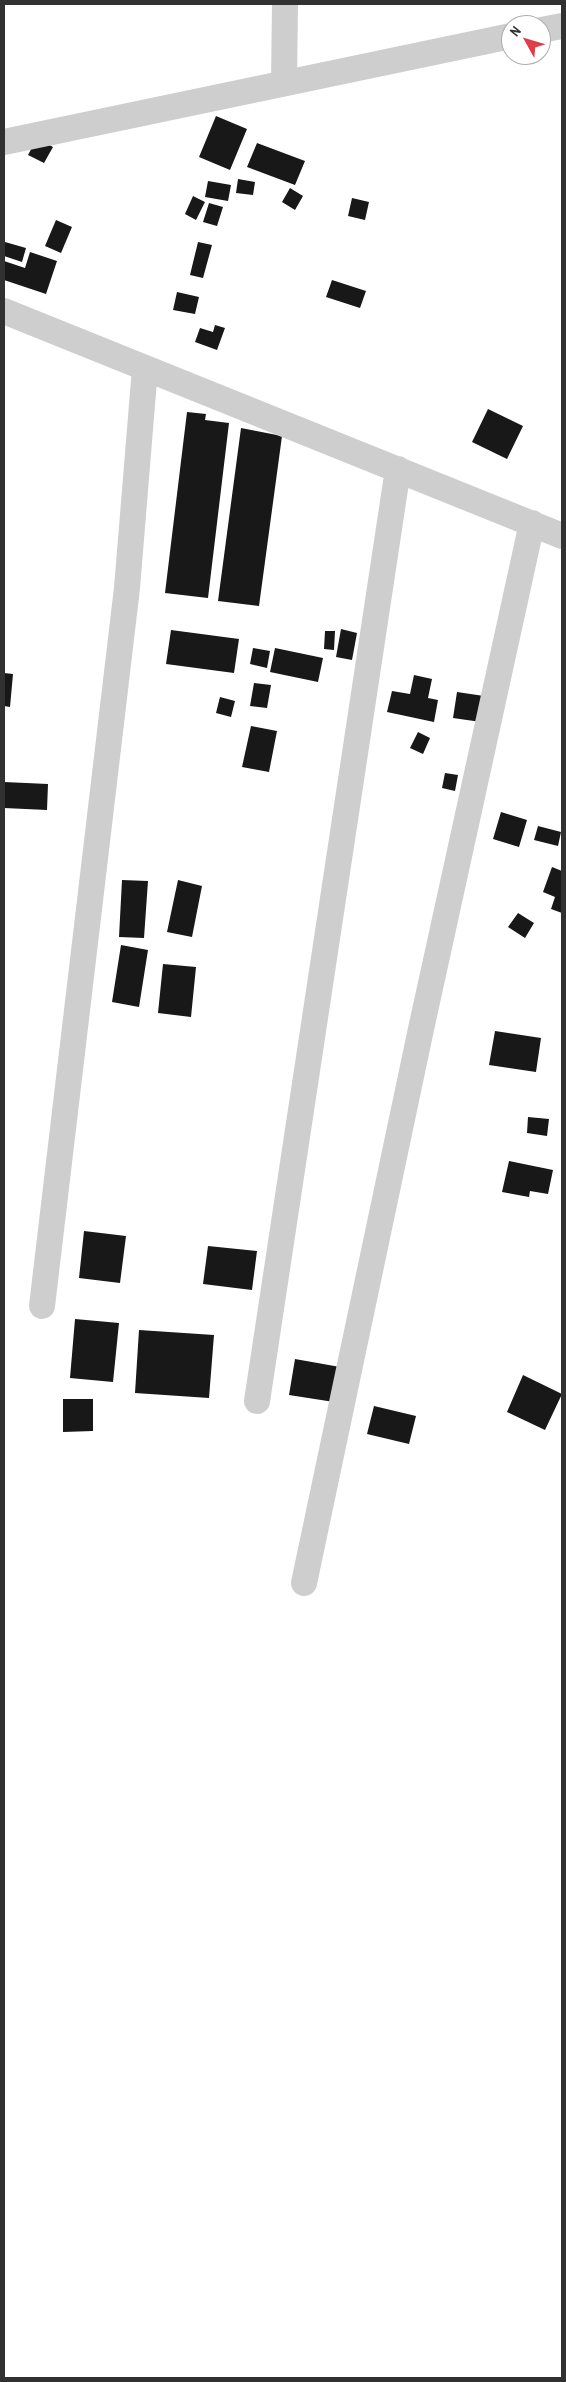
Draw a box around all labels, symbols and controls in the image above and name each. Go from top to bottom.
north arrow [501,15,551,65]
text: N [506,22,525,40]

